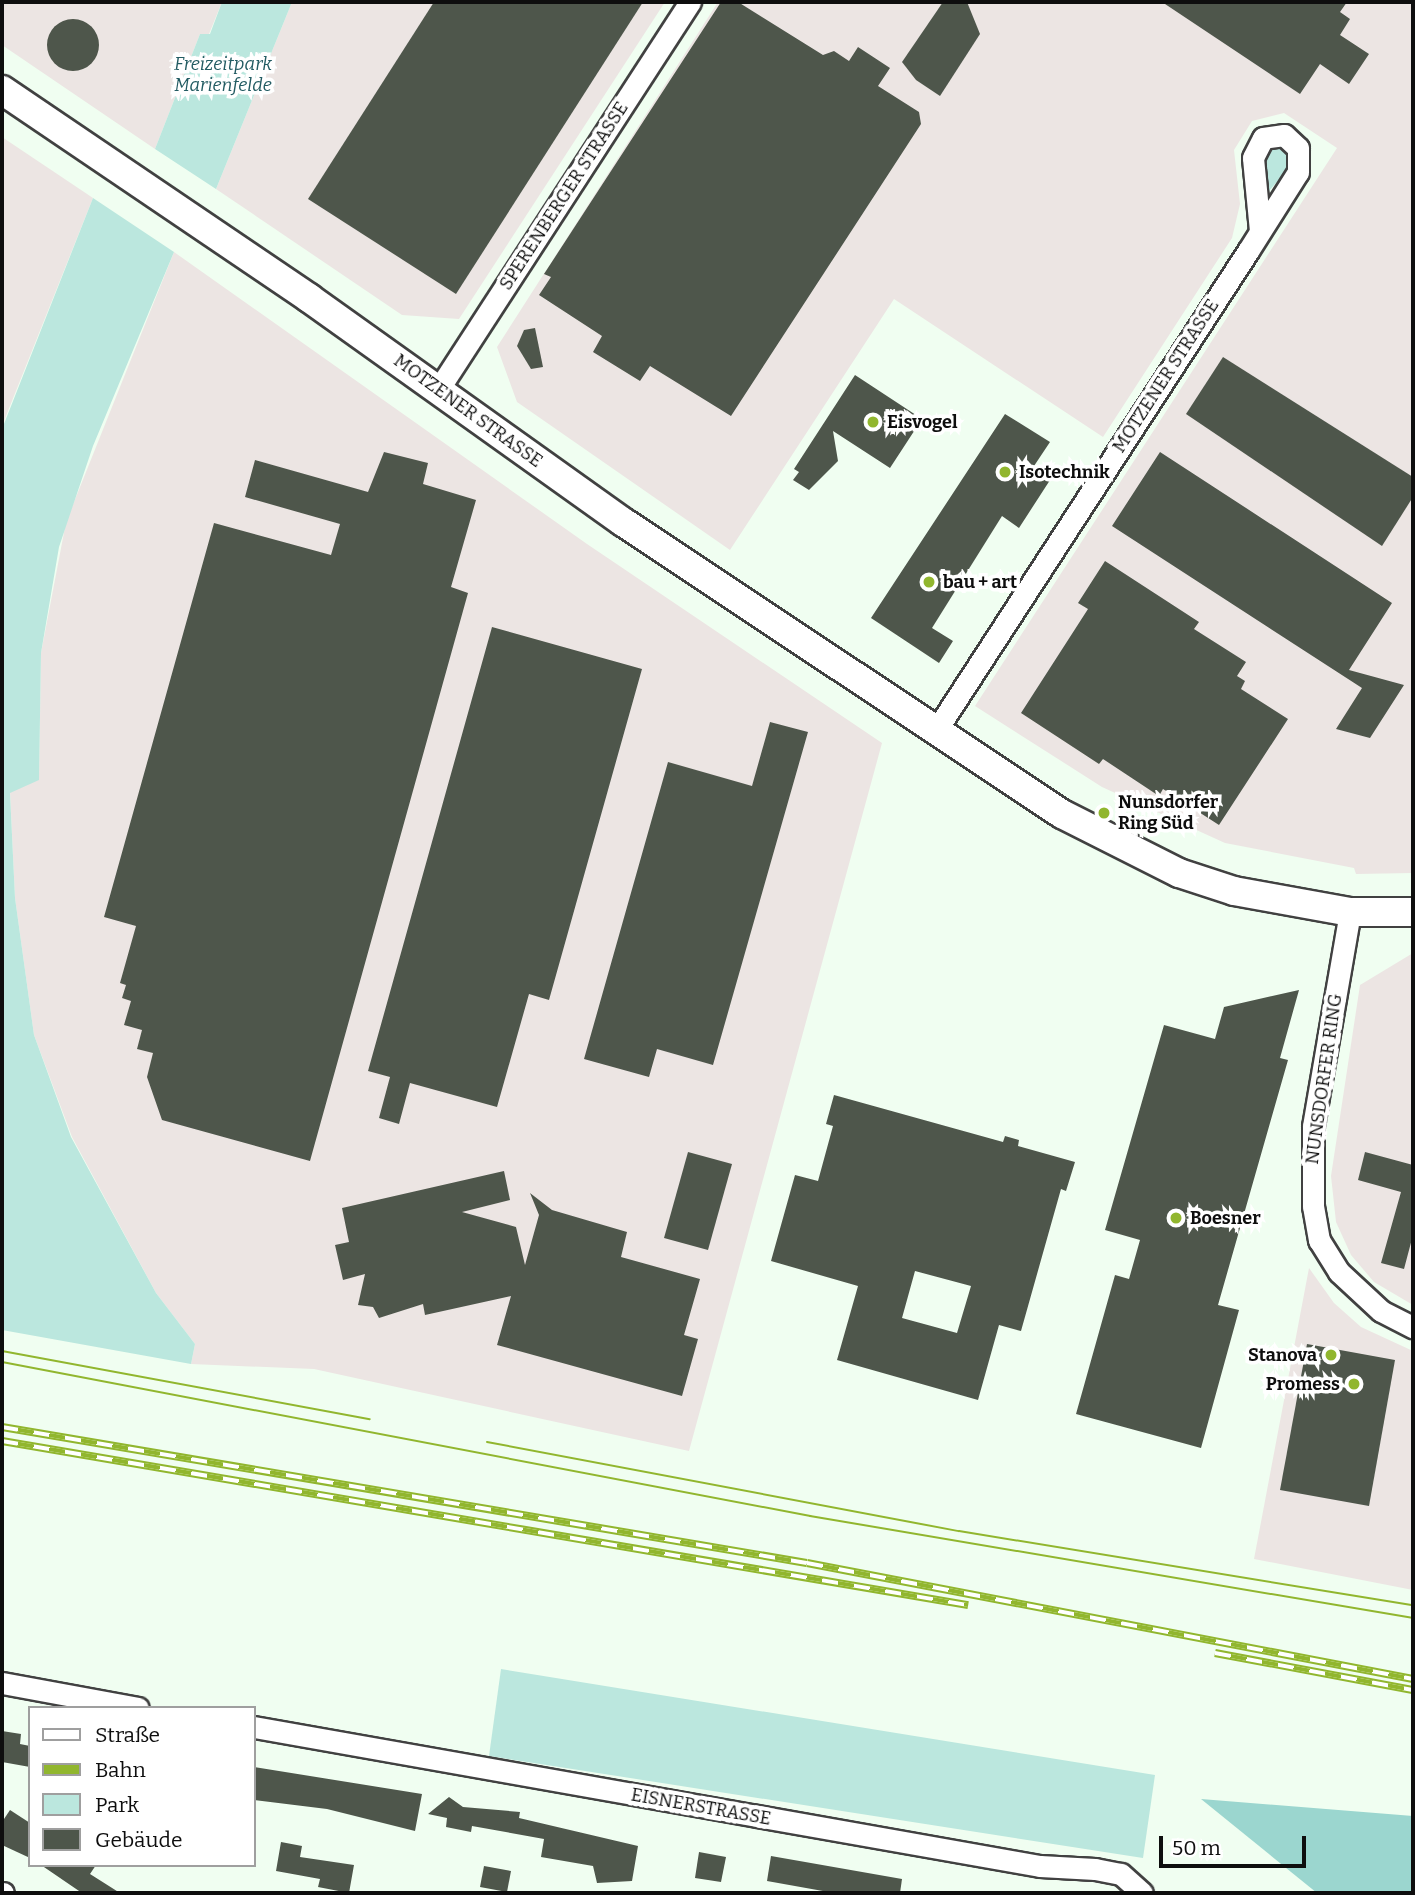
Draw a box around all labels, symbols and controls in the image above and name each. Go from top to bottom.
park label: Freizeitpark Marienfelde [174,54,272,96]
street label: SPERENBERGER STRASSE [495,98,633,294]
street label: MOTZENER STRASSE [1108,295,1224,457]
street label: MOTZENER STRASSE [389,350,547,472]
place label: Eisvogel [887,411,958,433]
marker: Eisvogel [865,414,881,430]
place label: Isotechnik [1019,461,1110,483]
marker: Isotechnik [997,464,1013,480]
place label: bau + art [943,571,1017,593]
marker: bau + art [921,574,937,590]
place label: Nunsdorfer Ring Süd [1118,792,1218,834]
marker: Nunsdorfer Ring Süd [1096,805,1112,821]
street label: NUNSDORFER RING [1301,992,1347,1166]
place label: Boesner [1190,1207,1261,1229]
marker: Boesner [1168,1210,1184,1226]
place label: Stanova [1248,1344,1317,1366]
marker: Stanova [1323,1347,1339,1363]
place label: Promess [1266,1373,1340,1395]
marker: Promess [1346,1376,1362,1392]
legend [28,1706,256,1867]
text: Straße [95,1722,160,1748]
text: Bahn [95,1757,146,1783]
street label: EISNERSTRASSE [629,1784,773,1830]
text: Park [95,1792,139,1818]
scale bar [1163,1822,1310,1866]
text: Gebäude [95,1827,183,1853]
text: 50 m [1172,1835,1221,1861]

